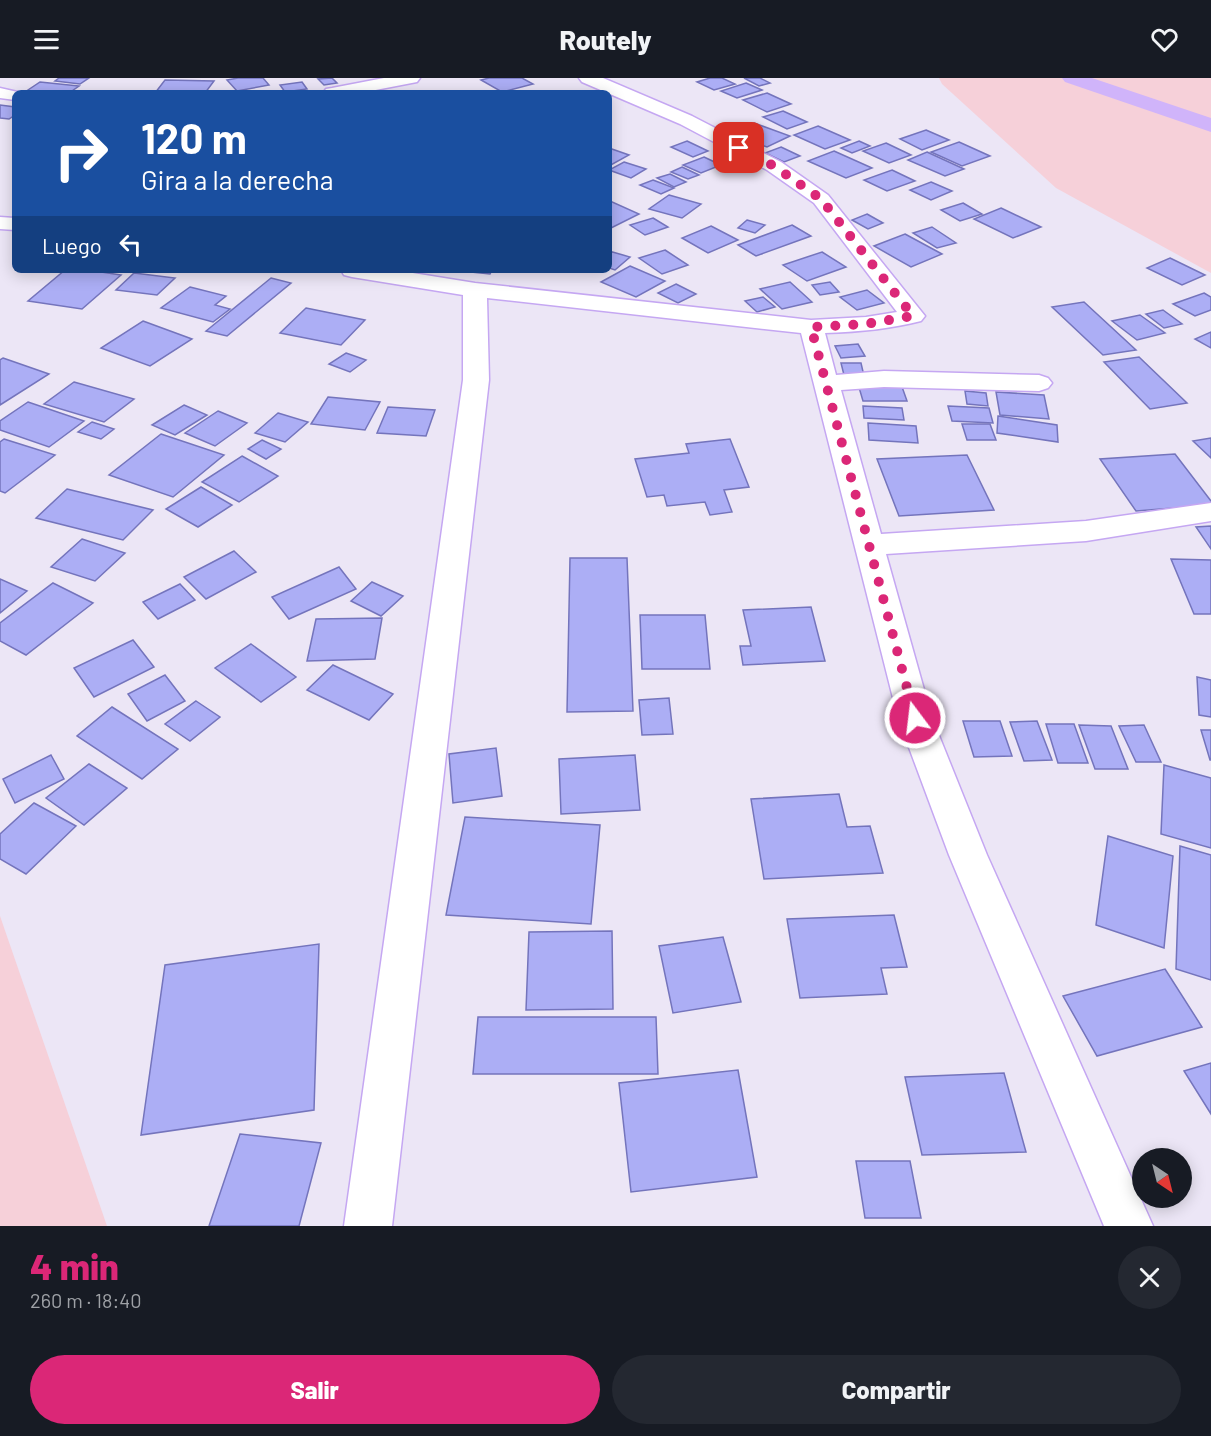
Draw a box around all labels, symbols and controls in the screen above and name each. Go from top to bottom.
icon: menu [30,23,63,56]
text: Routely [559,23,652,55]
icon: heart [1148,23,1181,56]
text: 120 m [141,112,247,162]
icon: right [42,114,120,192]
pin [713,122,764,173]
icon: arrive [722,131,755,164]
text: Gira a la derecha [141,163,334,195]
icon: left [114,228,147,261]
text: Luego [42,232,102,258]
position arrow [883,686,947,750]
north arrow [1132,1148,1192,1208]
map controls [1132,1148,1192,1208]
text: 4 min [30,1244,119,1287]
button: close [1118,1246,1181,1309]
text: 260 m · 18:40 [30,1288,142,1312]
button: Salir [30,1355,600,1424]
button: Compartir [612,1355,1181,1424]

